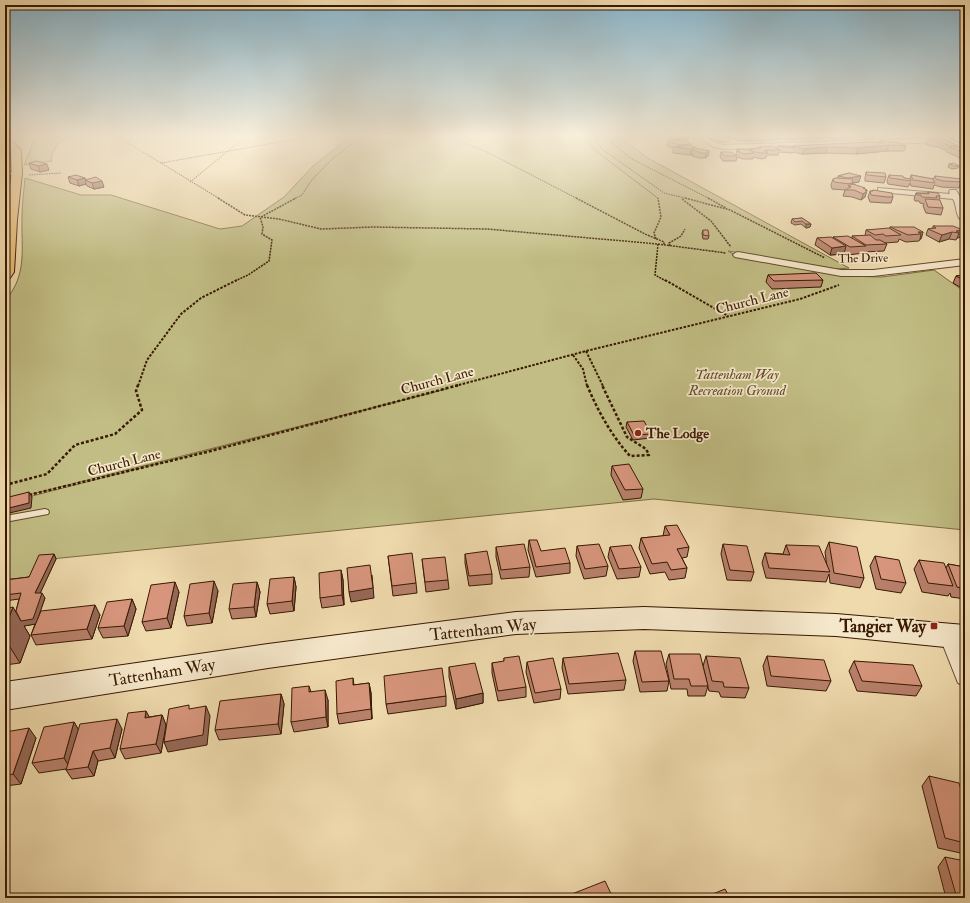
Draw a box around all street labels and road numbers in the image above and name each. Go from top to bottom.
street label: The Drive [838,251,888,266]
street label: Church Lane [714,283,791,318]
street label: Church Lane [399,363,476,398]
street label: Church Lane [86,445,163,480]
street label: Tattenham Way [429,613,538,647]
street label: Tattenham Way [107,654,217,692]

